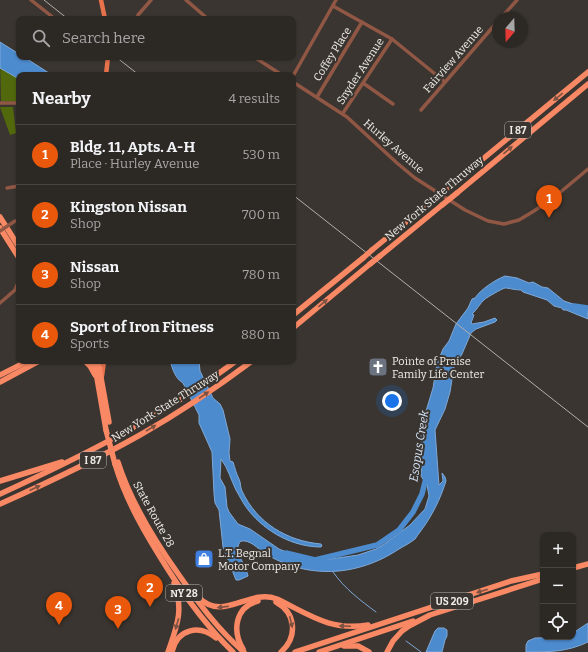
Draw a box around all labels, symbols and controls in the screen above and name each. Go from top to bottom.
north arrow [492,12,528,48]
search box [16,16,296,60]
street label: Fairview Avenue [421,23,486,96]
street label: Coffey Place [311,25,354,84]
icon: search [30,27,52,49]
text: Search here [62,29,145,47]
street label: Snyder Avenue [334,36,387,107]
text: Nearby [32,88,91,109]
text: 4 results [228,91,280,106]
one-way arrow [552,93,563,101]
street label: Hurley Avenue [361,117,427,176]
road number: I 87 [505,122,531,138]
text: Bldg. 11, Apts. A-H [70,138,195,156]
one-way arrow [503,146,514,154]
text: 1 [42,147,48,162]
text: 530 m [243,147,280,162]
street label: New York State Thruway [383,153,486,243]
text: Place · Hurley Avenue [70,156,199,171]
pin: 1 [536,185,562,218]
text: Kingston Nissan [70,198,187,216]
text: 2 [41,207,49,222]
text: 700 m [242,207,280,222]
text: Shop [70,216,101,231]
text: Nissan [70,258,119,276]
text: 3 [41,267,49,282]
text: 780 m [243,267,280,282]
text: Shop [70,276,101,291]
one-way arrow [318,298,328,307]
text: Sport of Iron Fitness [70,318,214,336]
text: 4 [41,327,49,342]
text: 880 m [241,327,280,342]
text: Sports [70,336,109,351]
place label: Pointe of Praise Family Life Center [392,355,484,381]
church icon: Pointe of Praise Family Life Center [367,356,389,378]
street label: New York State Thruway [109,368,221,445]
one-way arrow [199,391,209,399]
your location [382,391,402,411]
water label: Esopus Creek [406,409,432,483]
one-way arrow [145,425,157,432]
road number: I 87 [80,452,106,468]
street label: State Route 28 [130,479,177,549]
one-way arrow [30,485,41,491]
map controls [540,532,576,640]
button: + [540,532,576,568]
place label: L.T. Begnal Motor Company [218,547,300,573]
shop icon: L.T. Begnal Motor Company [193,548,215,570]
button: − [540,568,576,604]
pin: 2 [137,574,163,607]
road number: NY 28 [166,585,202,601]
one-way arrow [475,588,487,594]
pin: 4 [46,592,72,625]
road number: US 209 [431,593,473,609]
pin: 3 [105,596,131,629]
one-way arrow [217,604,229,610]
button: locate [540,604,576,640]
one-way arrow [289,616,295,628]
one-way arrow [174,618,180,630]
one-way arrow [339,623,352,630]

